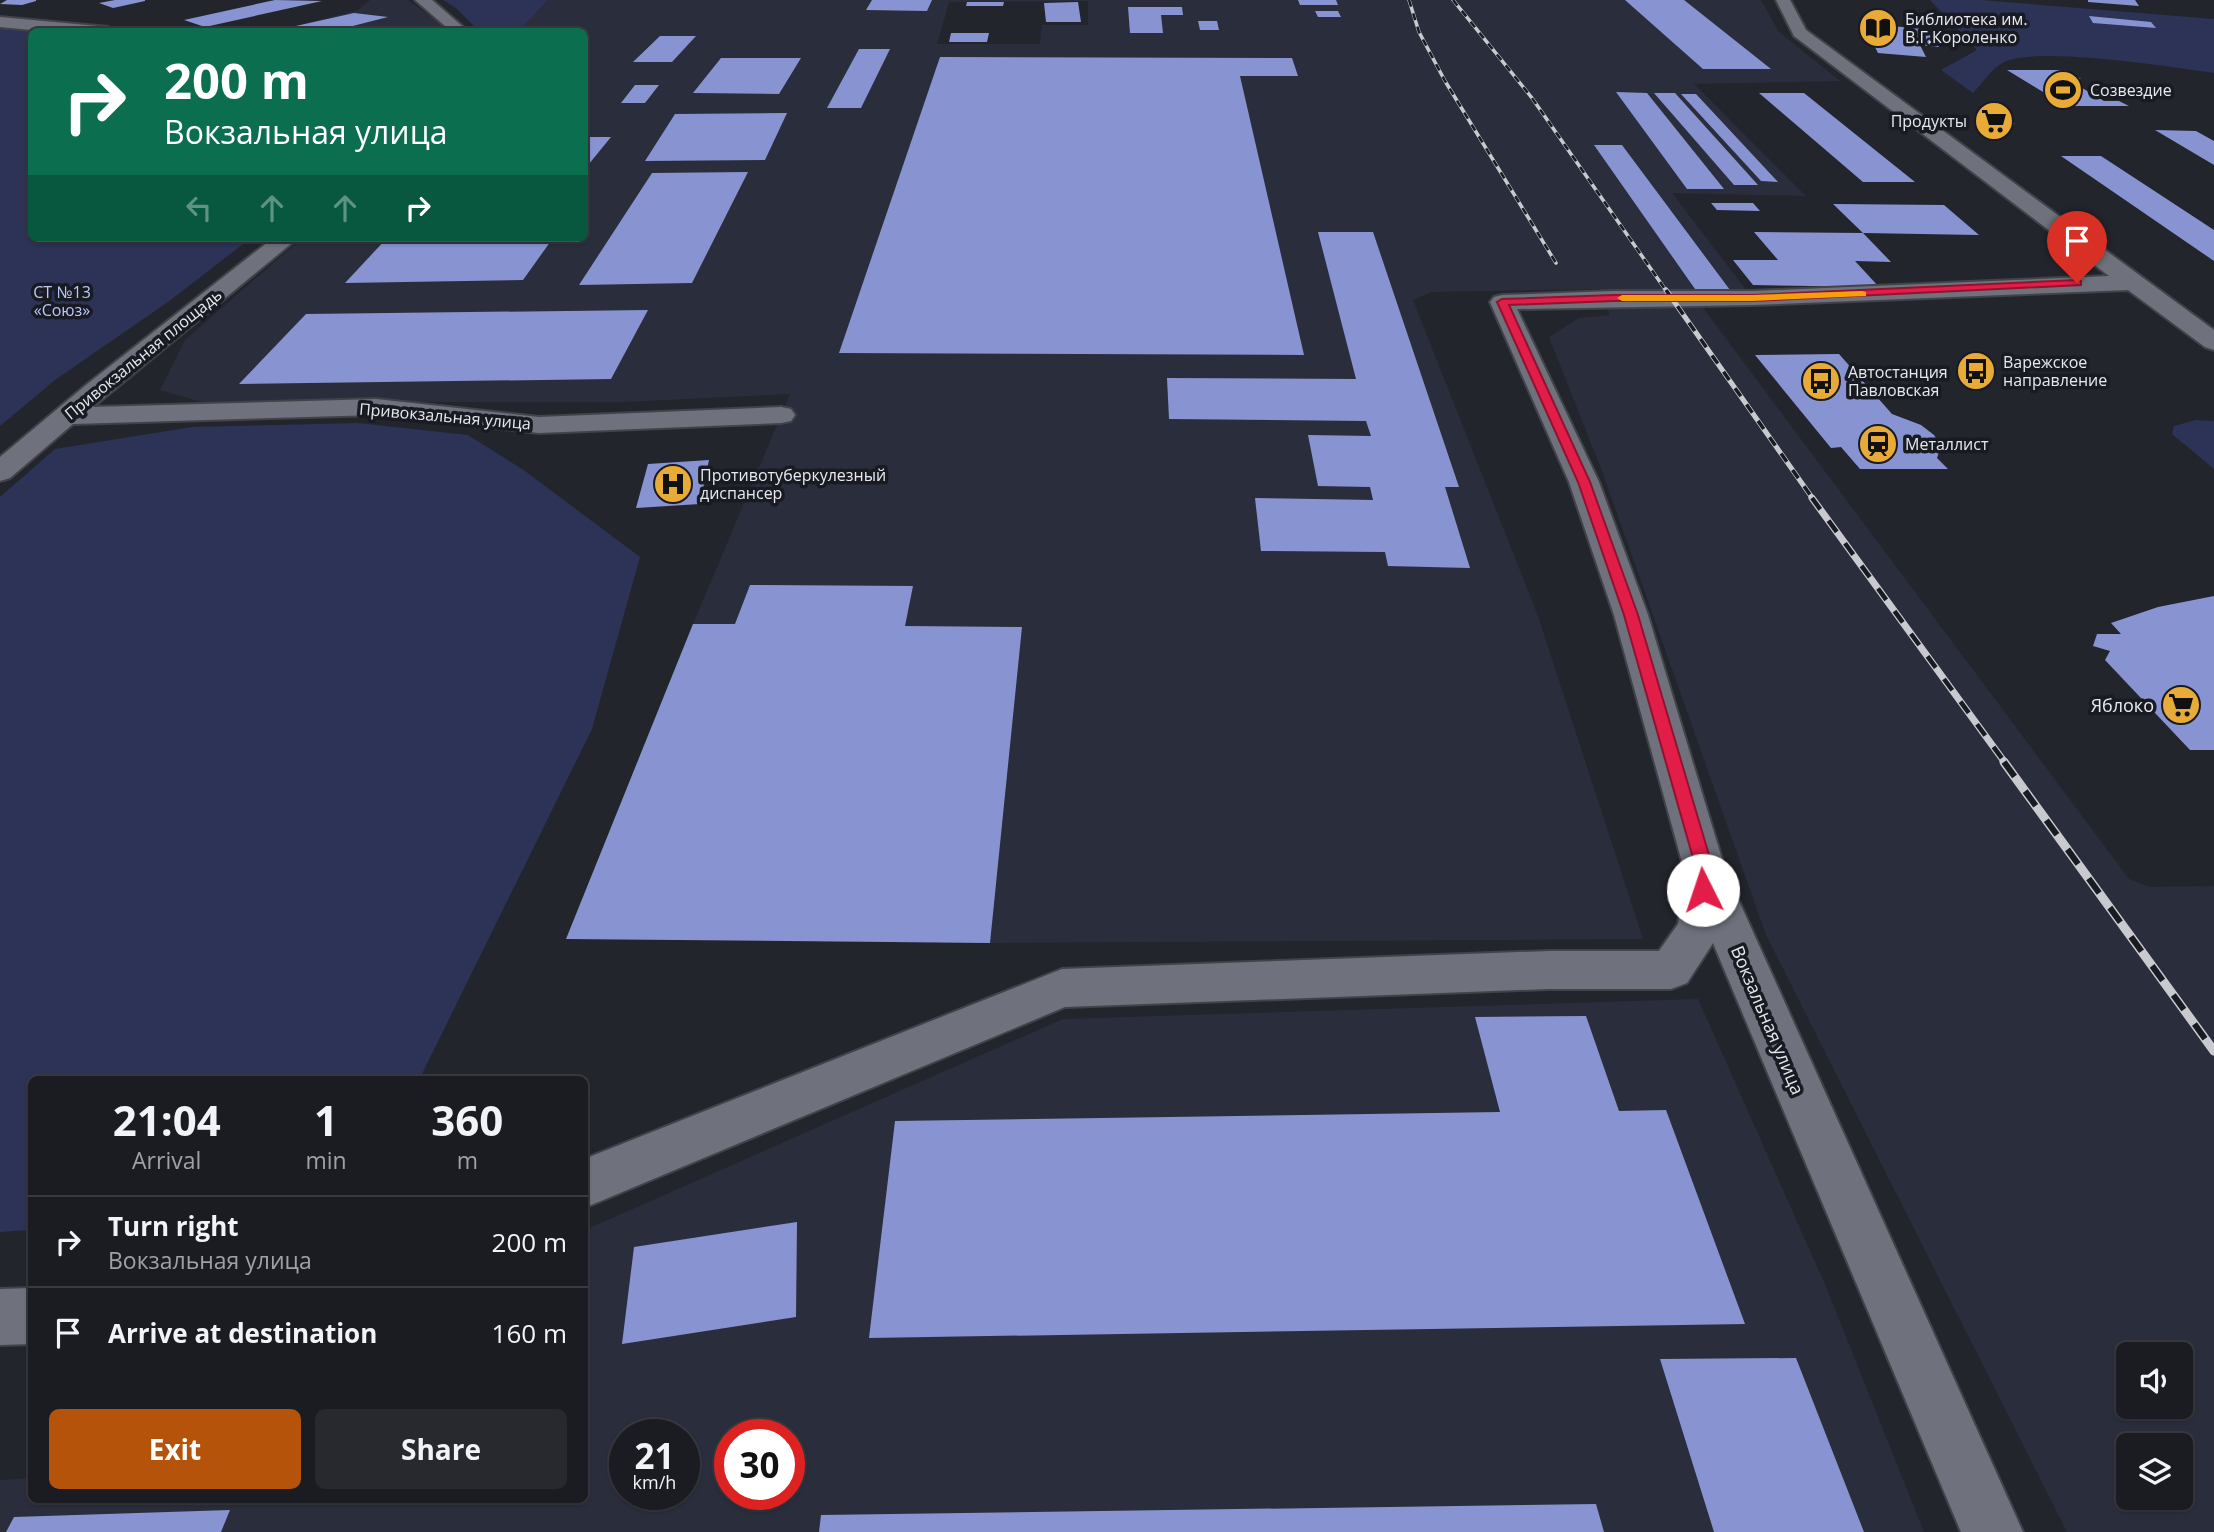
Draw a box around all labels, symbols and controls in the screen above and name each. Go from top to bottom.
library icon: Библиотека им. В.Г.Короленко [1857,7,1899,49]
place label: Библиотека им. В.Г.Короленко [1905,8,2027,48]
text: 200 m [164,47,309,113]
icon: right [49,56,140,147]
sports icon: Созвездие [2042,69,2084,111]
place label: Созвездие [2090,79,2172,101]
supermarket icon: Продукты [1973,100,2015,142]
text: Вокзальная улица [164,110,447,153]
place label: Продукты [1891,110,1967,132]
icon: left [180,189,218,227]
icon: ahead [253,189,291,227]
icon: ahead [326,189,364,227]
icon: right [399,189,437,227]
pin [2047,211,2107,283]
icon: arrive [2058,222,2096,260]
park label: СТ №13 «Союз» [33,281,91,321]
street label: Привокзальная площадь [60,284,226,424]
bus stop icon: Варежское направление [1955,350,1997,392]
place label: Варежское направление [2003,351,2107,391]
bus stop icon: Автостанция Павловская [1800,360,1842,402]
place label: Автостанция Павловская [1848,361,1948,401]
street label: Привокзальная улица [358,398,532,434]
station icon: Металлист [1857,423,1899,465]
place label: Металлист [1905,433,1989,455]
hospital icon: Противотуберкулезный диспансер [652,463,694,505]
place label: Противотуберкулезный диспансер [700,464,886,504]
supermarket icon: Яблоко [2160,684,2202,726]
place label: Яблоко [2091,693,2154,717]
position arrow [1666,853,1740,927]
street label: Вокзальная улица [1726,942,1810,1098]
text: 21:04 [113,1091,221,1148]
text: 1 [314,1091,338,1148]
text: 360 [431,1091,503,1148]
text: Arrival [132,1144,201,1176]
text: min [305,1144,347,1176]
text: m [457,1144,478,1176]
text: Turn right [108,1208,239,1244]
icon: right [49,1223,87,1261]
text: 200 m [492,1224,567,1260]
text: Вокзальная улица [108,1244,312,1276]
icon: arrive [49,1314,87,1352]
text: Arrive at destination [108,1315,377,1351]
text: 160 m [492,1315,567,1351]
map controls [2116,1342,2193,1510]
button: sound [2116,1342,2193,1419]
button: Exit [49,1409,301,1489]
button: Share [315,1409,567,1489]
speed limit sign: 30 [714,1419,805,1510]
text: 21 [634,1432,675,1479]
button: layers [2116,1433,2193,1510]
text: km/h [633,1470,676,1494]

